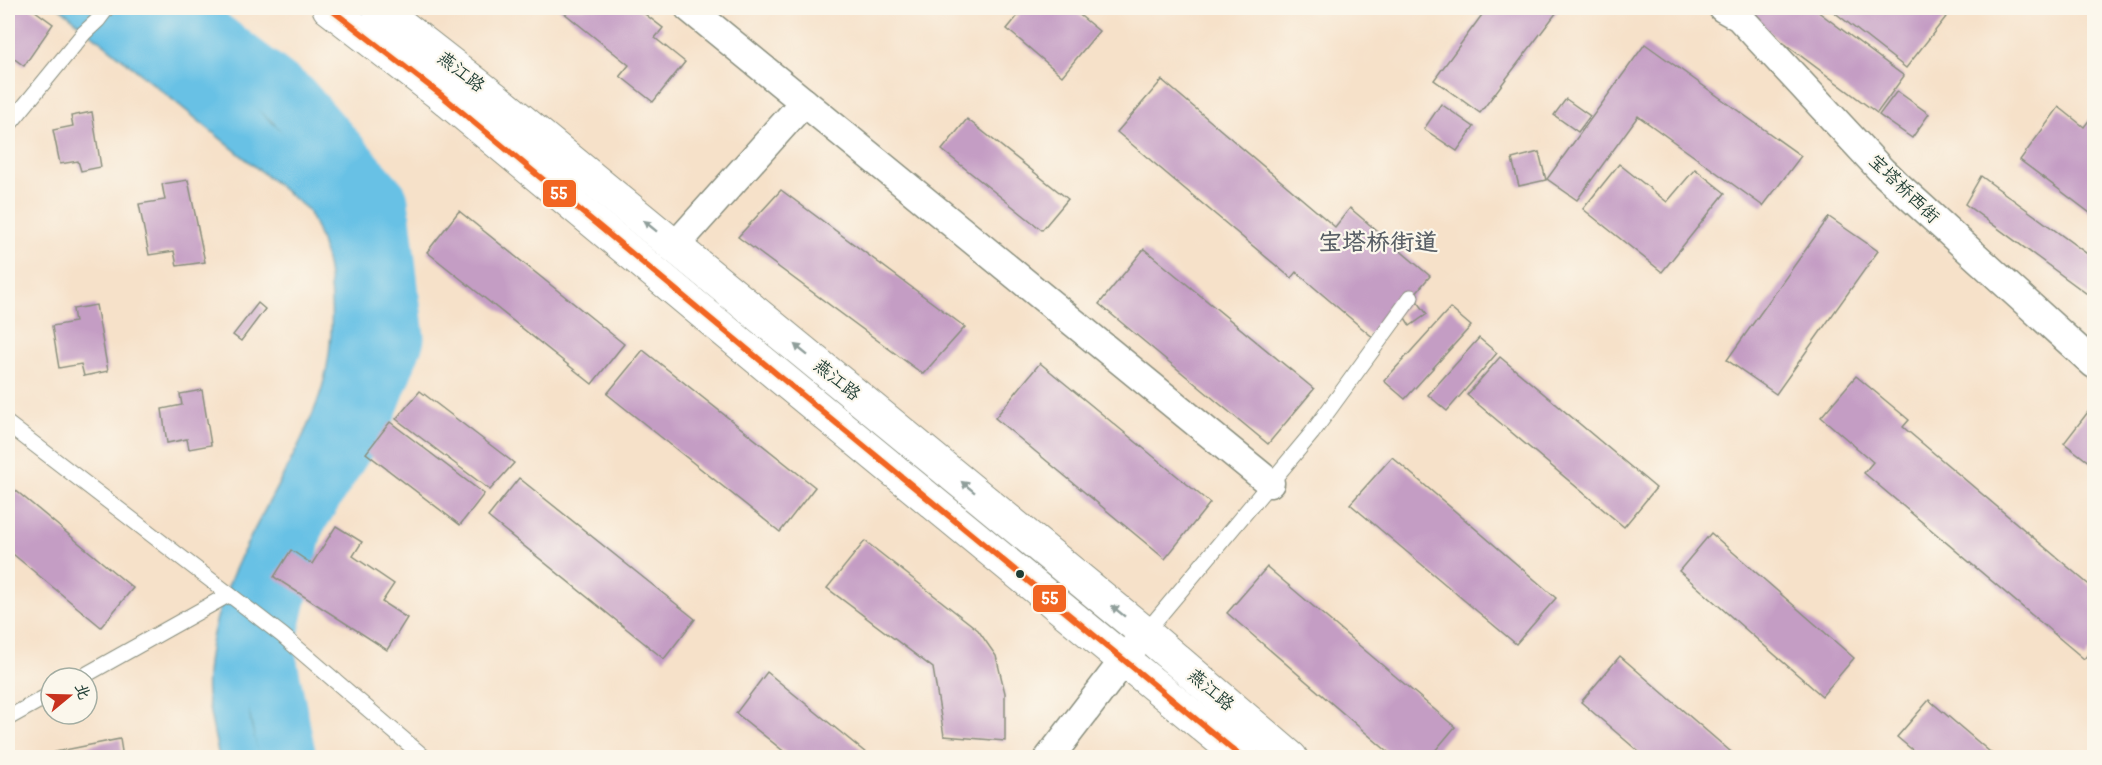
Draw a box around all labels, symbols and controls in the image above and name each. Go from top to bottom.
street label: 燕江路 [433,46,489,98]
street label: 宝塔桥西街 [1864,149,1944,229]
line badge: 55 [542,179,577,208]
text: 55 [550,184,568,204]
one-way arrow [642,220,658,233]
district label: 宝塔桥街道 [1318,228,1438,257]
one-way arrow [794,344,809,357]
street label: 燕江路 [809,354,865,406]
one-way arrow [960,481,975,494]
unlabelled marker [1014,568,1026,580]
line badge: 55 [1032,584,1067,613]
text: 55 [1041,589,1059,609]
one-way arrow [1111,605,1126,618]
street label: 燕江路 [1183,664,1239,716]
north arrow [39,666,99,726]
text: 北 [70,681,94,702]

